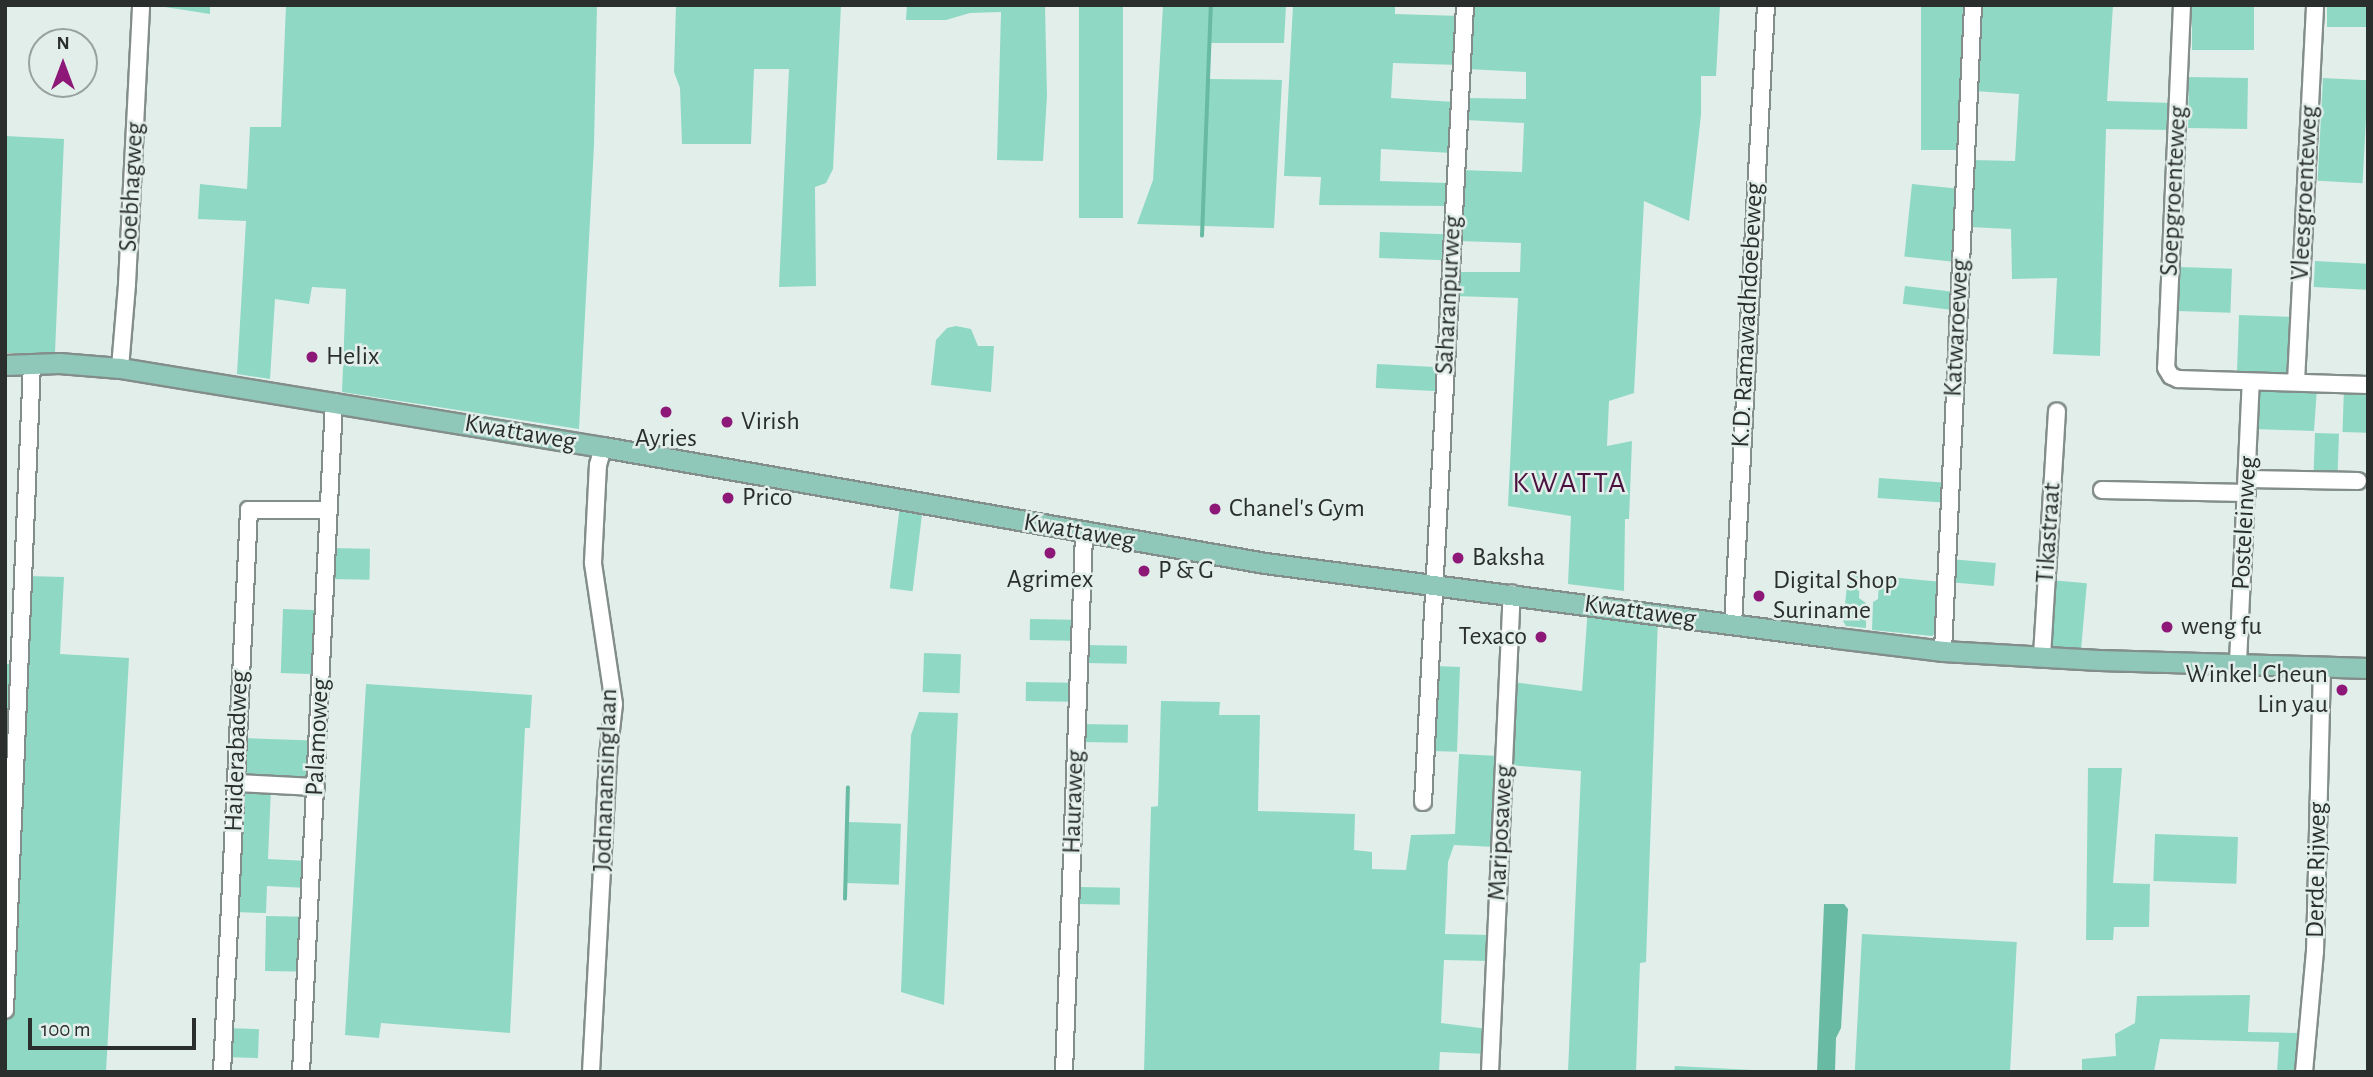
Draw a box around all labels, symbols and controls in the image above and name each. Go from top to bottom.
north arrow [28,28,98,98]
text: N [56,34,70,53]
street label: Soepgroenteweg [2154,105,2194,277]
street label: Vleesgroenteweg [2285,105,2325,281]
street label: Soebhagweg [113,121,151,253]
street label: K.D. Ramawadhdoebeweg [1725,182,1771,448]
street label: Saharanpurweg [1429,215,1469,375]
street label: Katwaroeweg [1938,258,1976,398]
place label: Helix [326,341,379,373]
marker: Helix [304,349,320,365]
marker: Ayries [658,404,674,420]
place label: Virish [741,406,800,438]
street label: Kwattaweg [462,408,578,458]
marker: Virish [719,414,735,430]
place label: Ayries [635,423,697,455]
street label: Posteleinweg [2226,455,2264,591]
district label: KWATTA [1513,465,1627,501]
place label: Prico [742,482,793,514]
street label: Tikastraat [2030,482,2068,584]
marker: Prico [720,490,736,506]
place label: Chanel's Gym [1229,493,1365,525]
marker: Chanel's Gym [1207,501,1223,517]
street label: Kwattaweg [1021,507,1137,557]
place label: Baksha [1472,542,1545,574]
marker: Agrimex [1042,545,1058,561]
marker: Baksha [1450,550,1466,566]
place label: P & G [1158,555,1214,587]
marker: P & G [1136,563,1152,579]
place label: Agrimex [1007,564,1093,596]
place label: Digital Shop Suriname [1773,565,1898,626]
marker: Digital Shop Suriname [1751,588,1767,604]
street label: Kwattaweg [1582,589,1698,635]
place label: weng fu [2181,611,2262,643]
marker: weng fu [2159,619,2175,635]
place label: Texaco [1458,621,1527,653]
marker: Texaco [1533,629,1549,645]
place label: Winkel Cheun Lin yau [2185,659,2328,720]
street label: Haiderabadweg [219,670,255,832]
street label: Palamoweg [299,677,337,797]
marker: Winkel Cheun Lin yau [2334,682,2350,698]
street label: Jodnanansinglaan [587,688,625,872]
street label: Hauraweg [1057,750,1091,854]
street label: Mariposaweg [1482,765,1520,901]
street label: Derde Rijweg [2300,802,2334,938]
scale bar [32,1004,200,1048]
text: 100 m [41,1019,91,1040]

